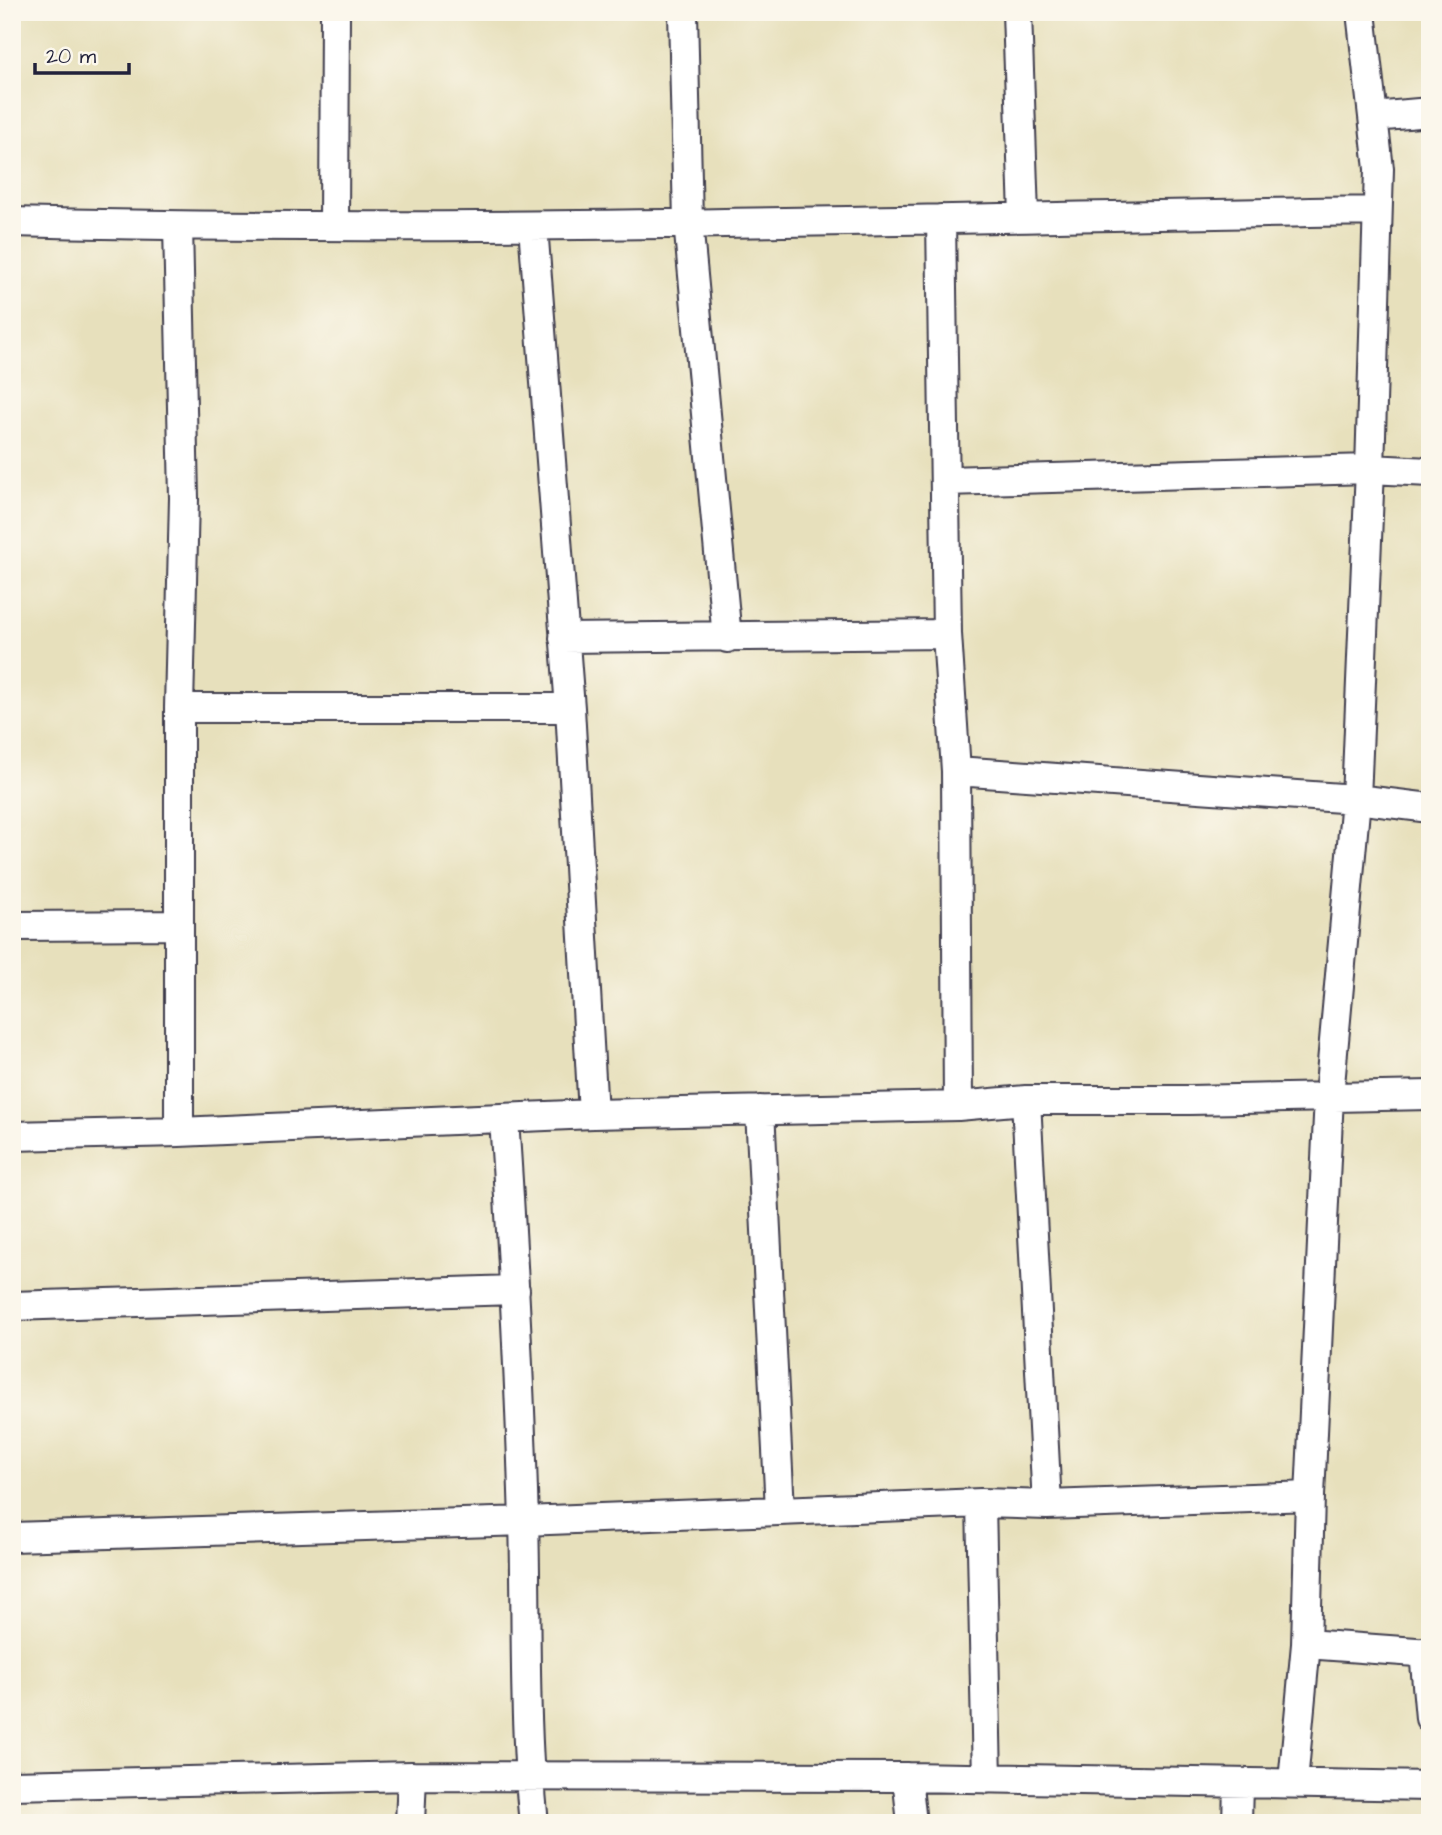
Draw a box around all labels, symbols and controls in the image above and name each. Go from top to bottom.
scale bar [35,32,130,76]
text: 20 m [46,42,97,71]

